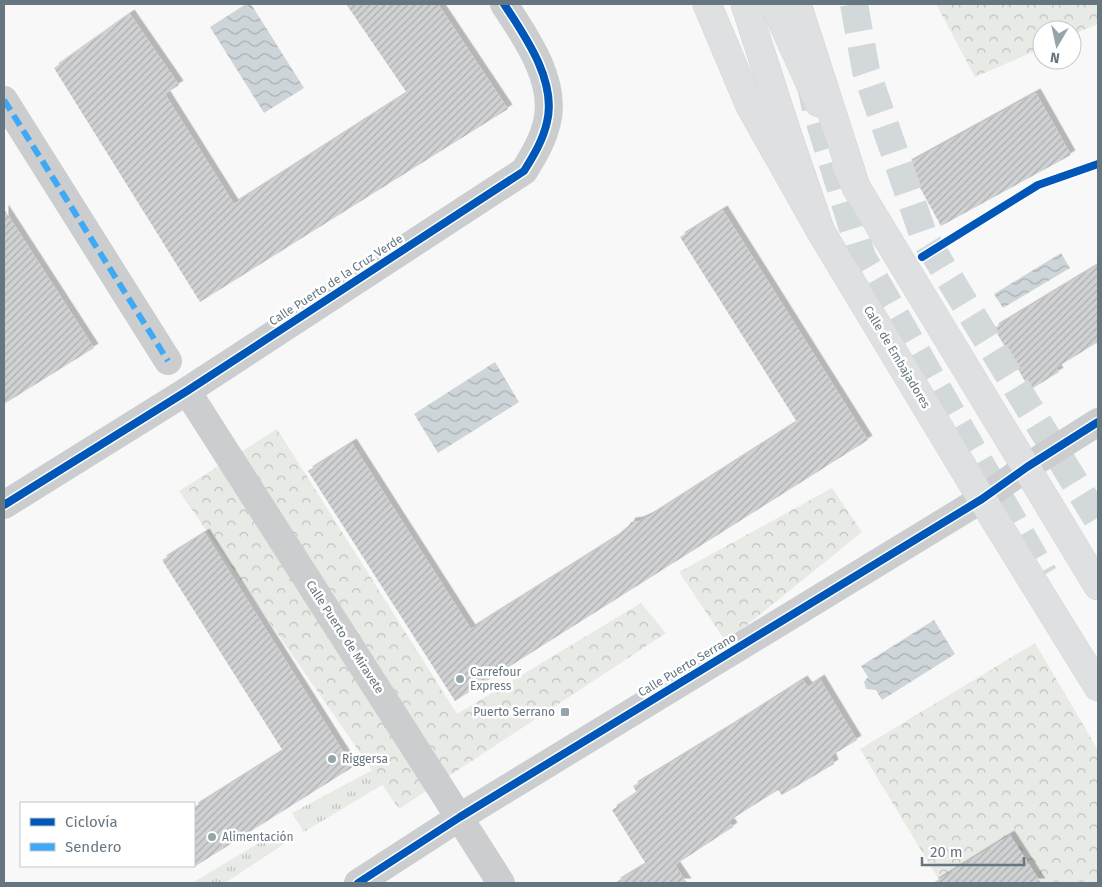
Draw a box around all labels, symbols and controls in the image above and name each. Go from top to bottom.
north arrow [1032,20,1082,70]
text: N [1049,48,1061,66]
street label: Calle Puerto de la Cruz Verde [267,232,405,328]
street label: Calle de Embajadores [861,303,933,411]
street label: Calle Puerto de Miravete [303,578,387,696]
street label: Calle Puerto Serrano [636,630,738,700]
place label: Carrefour Express [470,665,521,693]
marker: Carrefour Express [454,673,466,685]
place label: Puerto Serrano [473,705,555,719]
marker: Puerto Serrano [559,706,571,718]
place label: Riggersa [342,752,388,766]
marker: Riggersa [326,753,338,765]
legend [20,802,195,867]
text: Ciclovía [65,813,118,831]
place label: Alimentación [222,830,294,844]
marker: Alimentación [206,831,218,843]
scale bar [922,834,1024,866]
text: Sendero [65,838,121,856]
text: 20 m [930,843,963,861]

